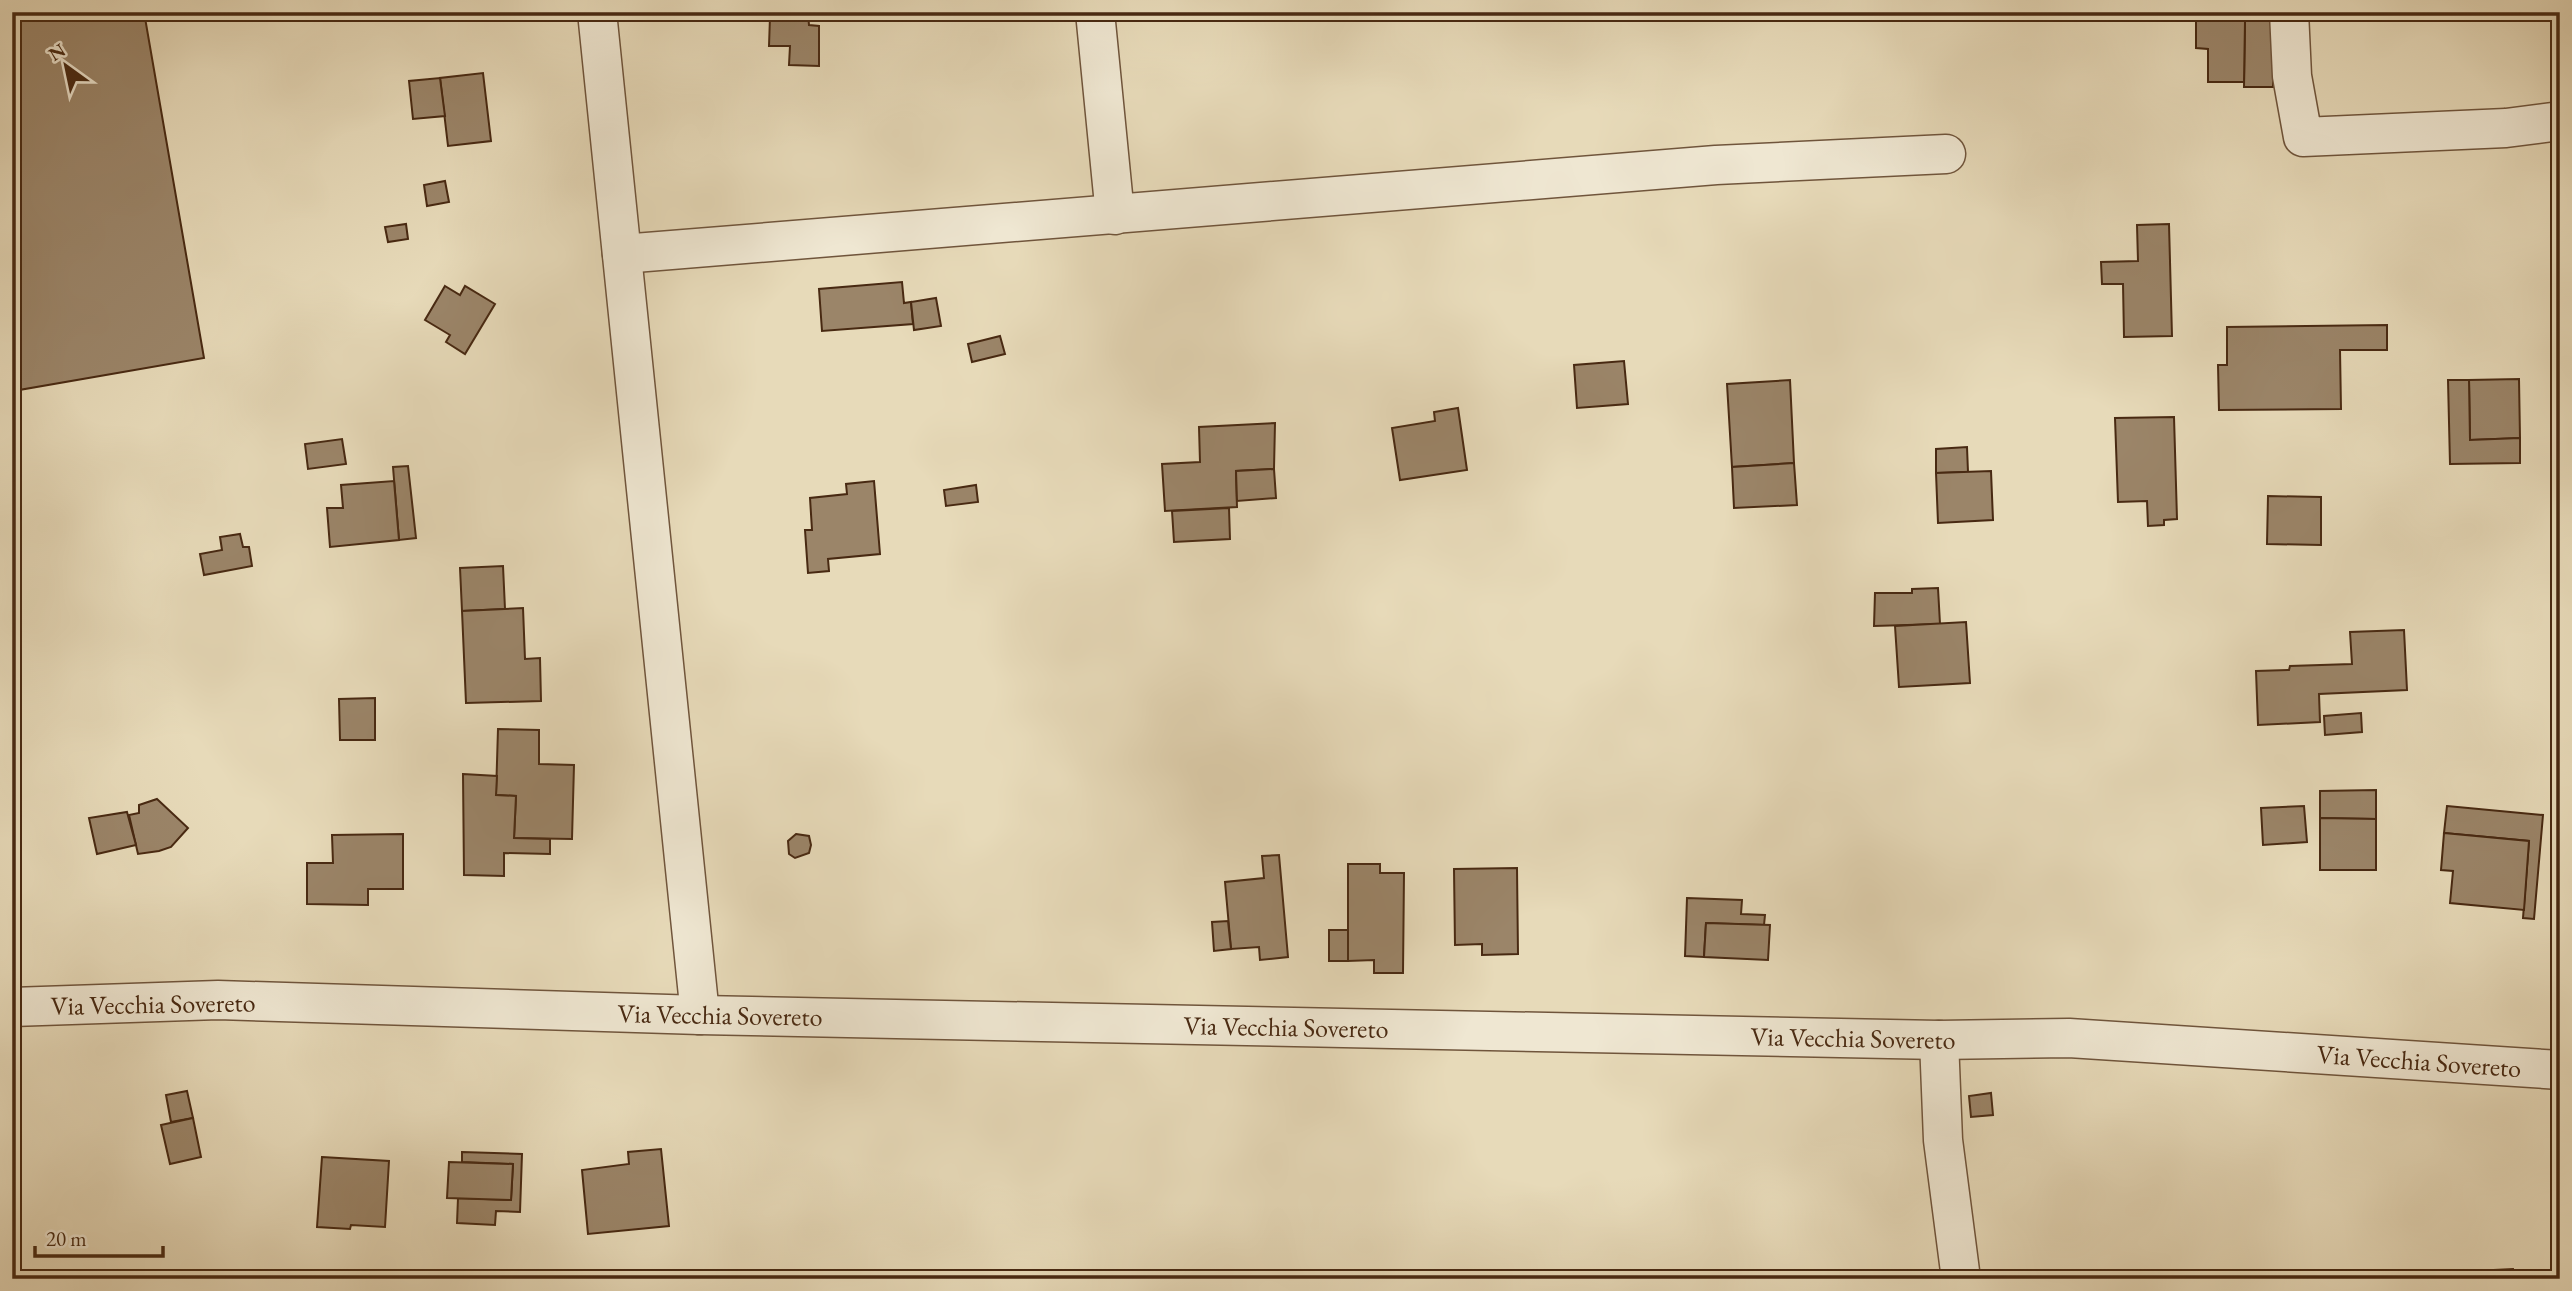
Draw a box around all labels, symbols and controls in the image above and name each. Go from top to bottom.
north arrow [32,32,102,102]
text: N [44,37,71,67]
street label: Via Vecchia Sovereto [50,985,256,1023]
street label: Via Vecchia Sovereto [617,996,823,1034]
street label: Via Vecchia Sovereto [1183,1008,1389,1046]
street label: Via Vecchia Sovereto [1750,1019,1956,1057]
street label: Via Vecchia Sovereto [2316,1037,2522,1085]
scale bar [35,1214,163,1258]
text: 20 m [46,1225,87,1252]

